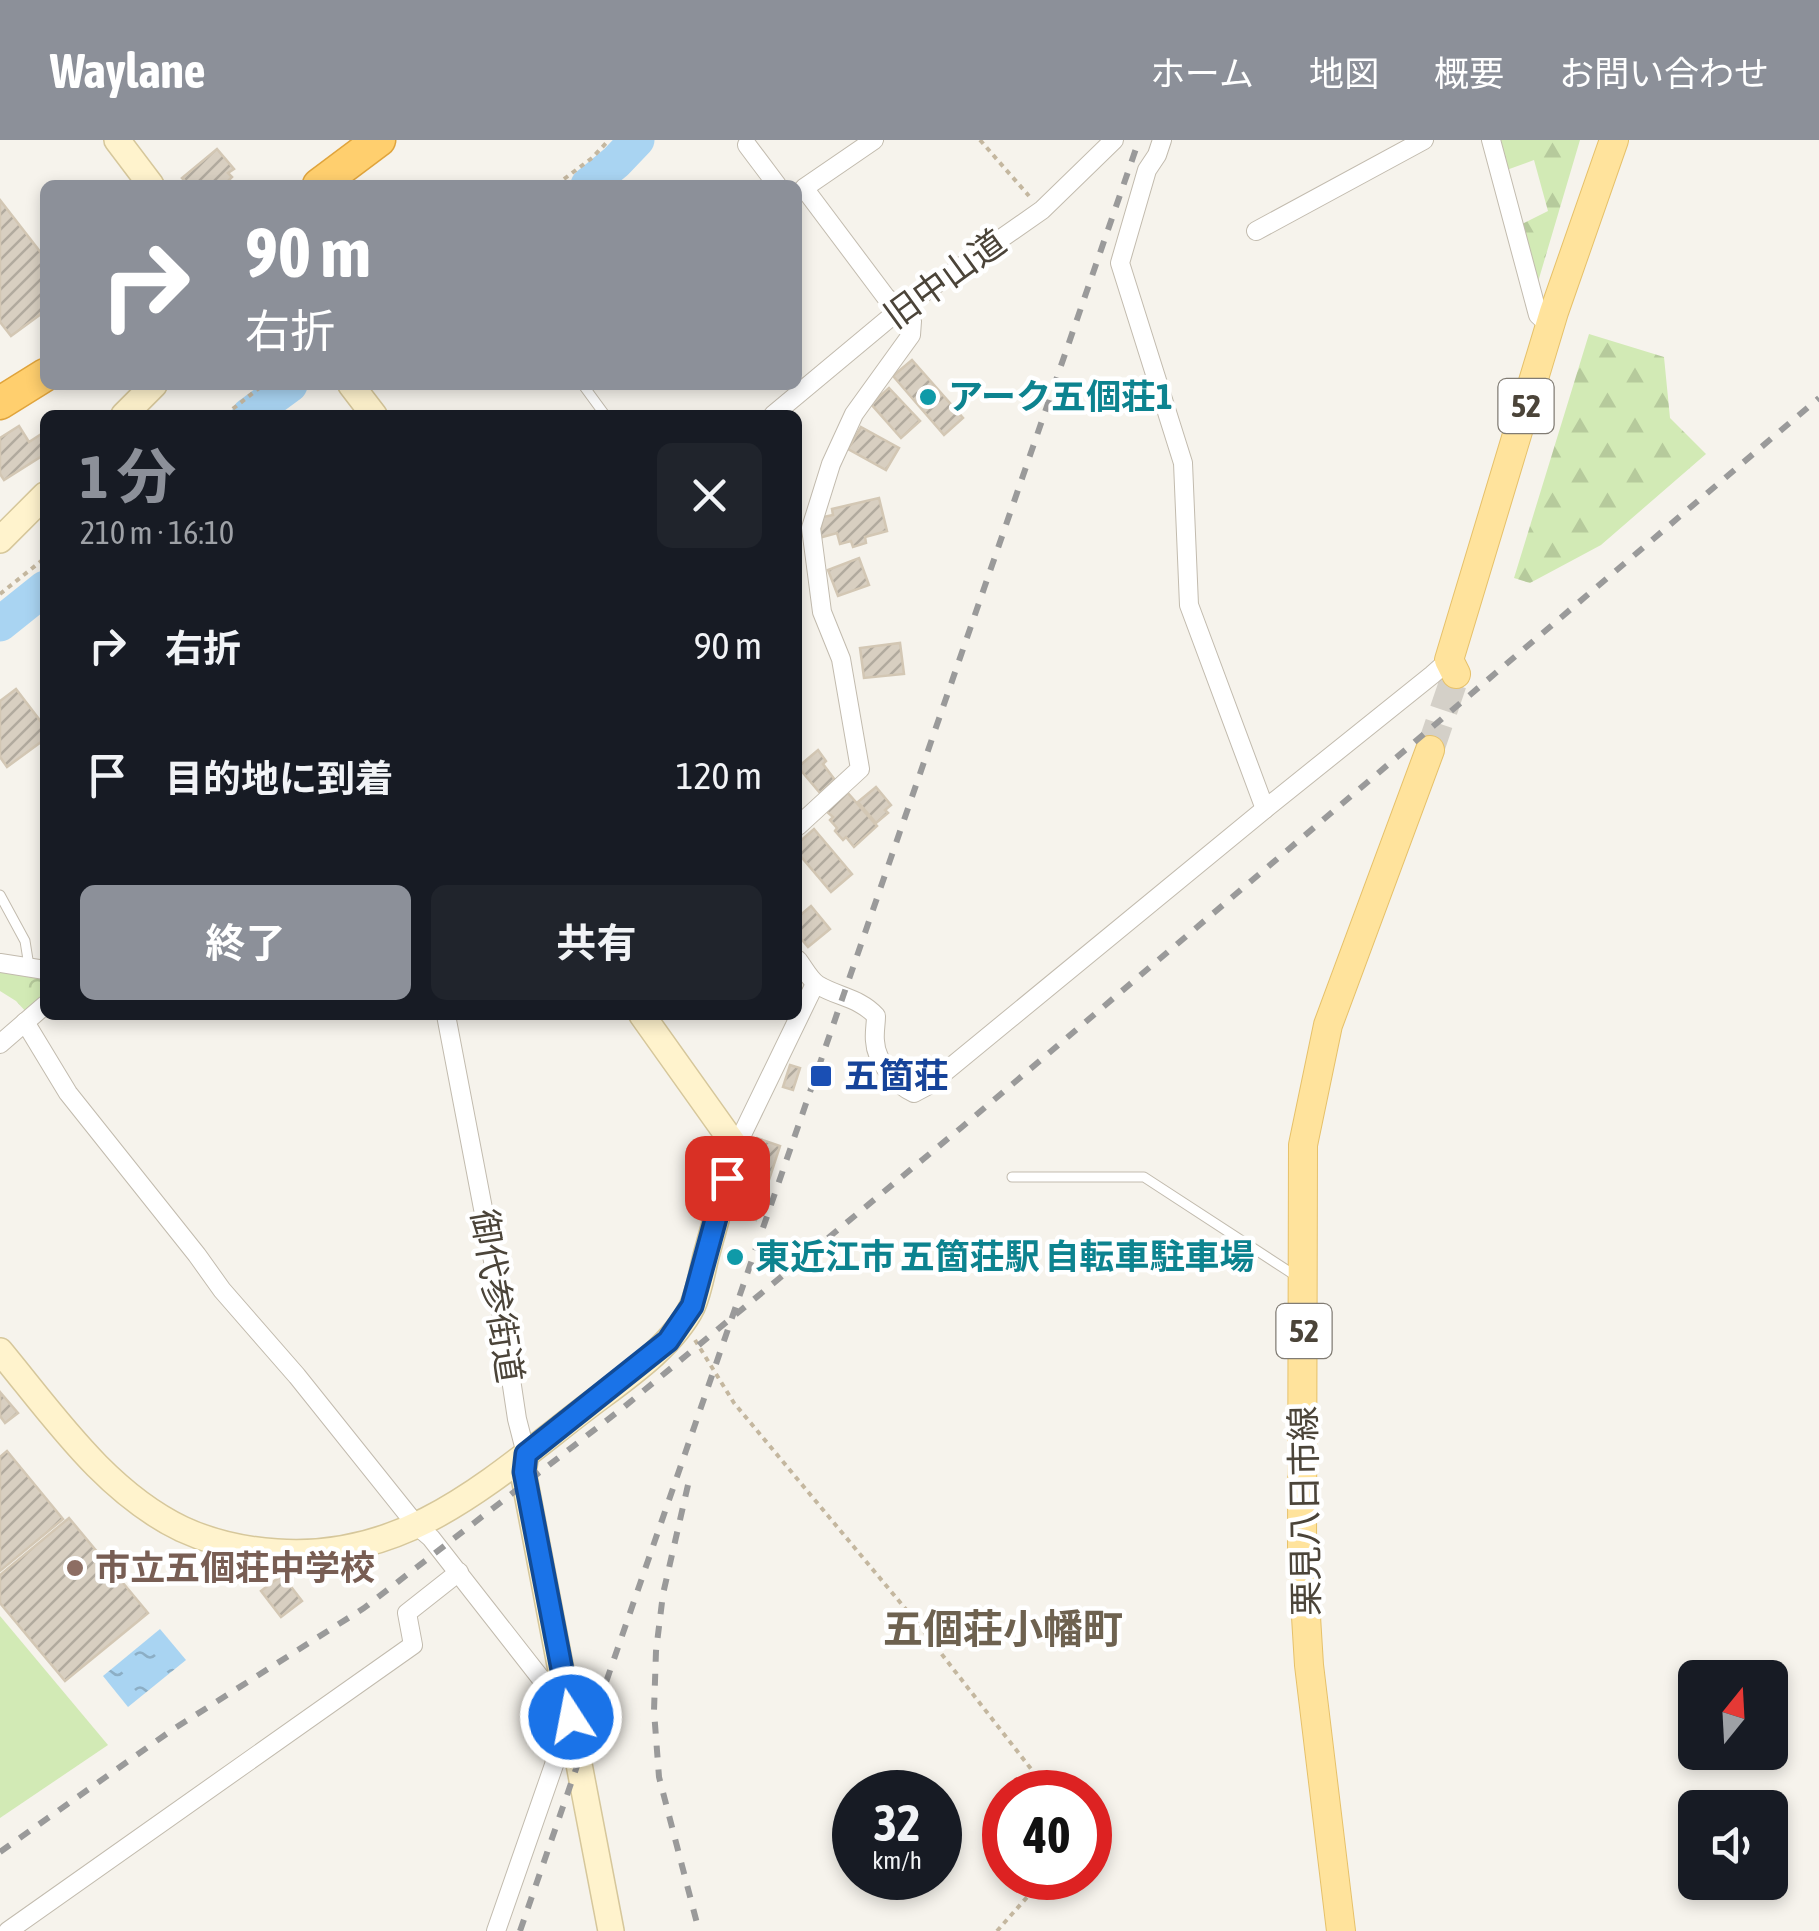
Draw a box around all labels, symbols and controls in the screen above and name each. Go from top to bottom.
text: Waylane [50,43,206,98]
text: ホーム [1150,53,1254,93]
text: 地図 [1309,53,1379,93]
text: 概要 [1434,53,1504,93]
text: お問い合わせ [1559,53,1769,93]
text: 90 m [245,212,371,292]
icon: right [80,220,210,350]
street label: 旧中山道 [876,221,1013,336]
text: 右折 [245,305,335,357]
place label: アーク五個荘1 [948,376,1172,416]
road number: 52 [1498,379,1554,433]
marker: アーク五個荘1 [917,386,939,408]
text: 1 分 [80,442,176,511]
button: close [657,443,762,548]
text: 210 m · 16:10 [80,514,234,551]
icon: right [80,618,135,673]
text: 90 m [694,624,762,667]
text: 右折 [165,627,241,670]
icon: arrive [80,748,135,803]
text: 120 m [676,754,762,797]
text: 目的地に到着 [165,757,393,800]
button: 終了 [80,885,411,1000]
button: 共有 [431,885,762,1000]
place label: 五箇荘 [844,1055,949,1095]
marker: 五箇荘 [808,1063,834,1089]
pin [685,1136,770,1221]
icon: arrive [700,1151,755,1206]
street label: 御代参街道 [465,1206,531,1385]
place label: 東近江市 五箇荘駅 自転車駐車場 [755,1236,1255,1276]
marker: 東近江市 五箇荘駅 自転車駐車場 [724,1246,746,1268]
road number: 52 [1276,1304,1332,1358]
street label: 栗見八日市線 [1282,1406,1326,1616]
place label: 市立五個荘中学校 [95,1547,375,1587]
marker: 市立五個荘中学校 [64,1557,86,1579]
district label: 五個荘小幡町 [883,1606,1123,1651]
north arrow [1678,1660,1788,1770]
map controls [1678,1660,1788,1900]
position arrow [519,1665,623,1769]
speed limit sign: 40 [982,1770,1112,1900]
button: sound [1678,1790,1788,1900]
text: 32 [873,1794,920,1852]
text: km/h [872,1846,922,1874]

